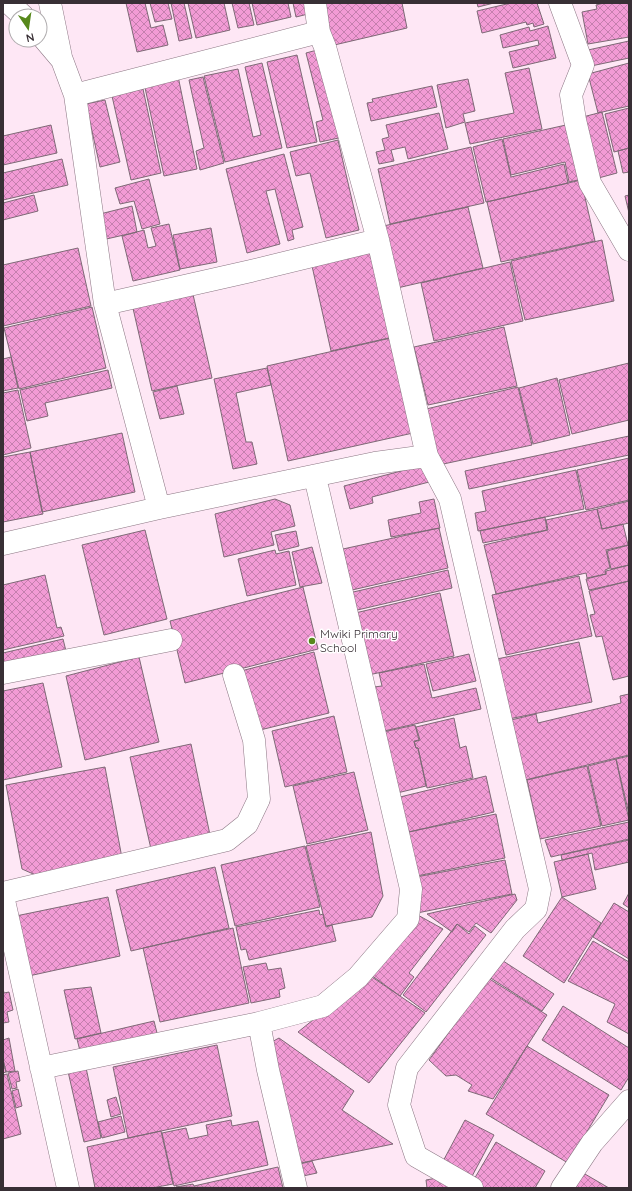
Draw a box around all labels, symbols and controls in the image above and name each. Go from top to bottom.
north arrow [8,8,48,48]
text: N [25,30,36,45]
place label: Mwiki Primary School [320,626,398,655]
marker: Mwiki Primary School [307,636,317,646]

